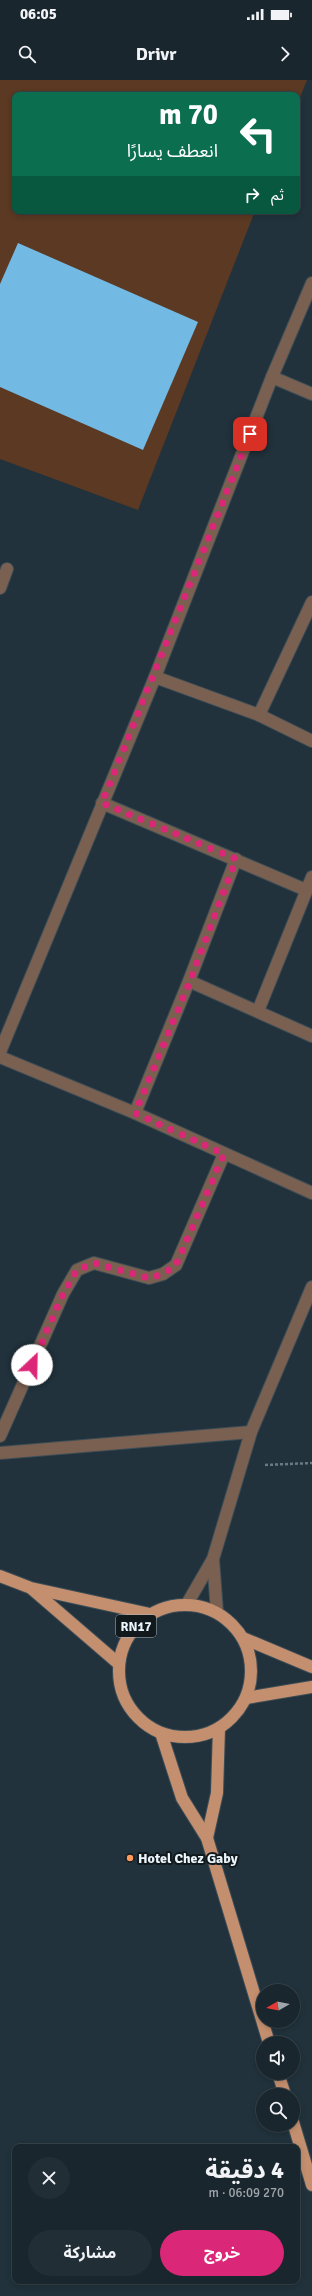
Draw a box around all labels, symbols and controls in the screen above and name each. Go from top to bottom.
text: 06:05 [20,5,57,23]
icon: search [16,43,38,65]
text: Drivr [136,43,176,65]
icon: forward [274,43,296,65]
text: 70 m [159,98,218,132]
icon: left [232,108,284,160]
text: انعطف يسارًا [127,140,218,162]
icon: right [241,184,263,206]
text: ثم [271,186,284,204]
pin [233,417,267,451]
icon: arrive [239,423,261,445]
position arrow [11,1344,53,1386]
road number: RN17 [116,1615,156,1637]
place label: Hotel Chez Gaby [138,1850,238,1867]
marker: Hotel Chez Gaby [125,1853,135,1863]
north arrow [256,1984,300,2028]
map controls [256,1984,300,2132]
button: sound [256,2036,300,2080]
button: search [256,2088,300,2132]
text: 4 دقيقة [205,2155,284,2185]
button: close [28,2157,70,2199]
text: 270 m · 06:09 [208,2185,284,2201]
button: مشاركة [28,2230,152,2276]
button: خروج [160,2230,284,2276]

